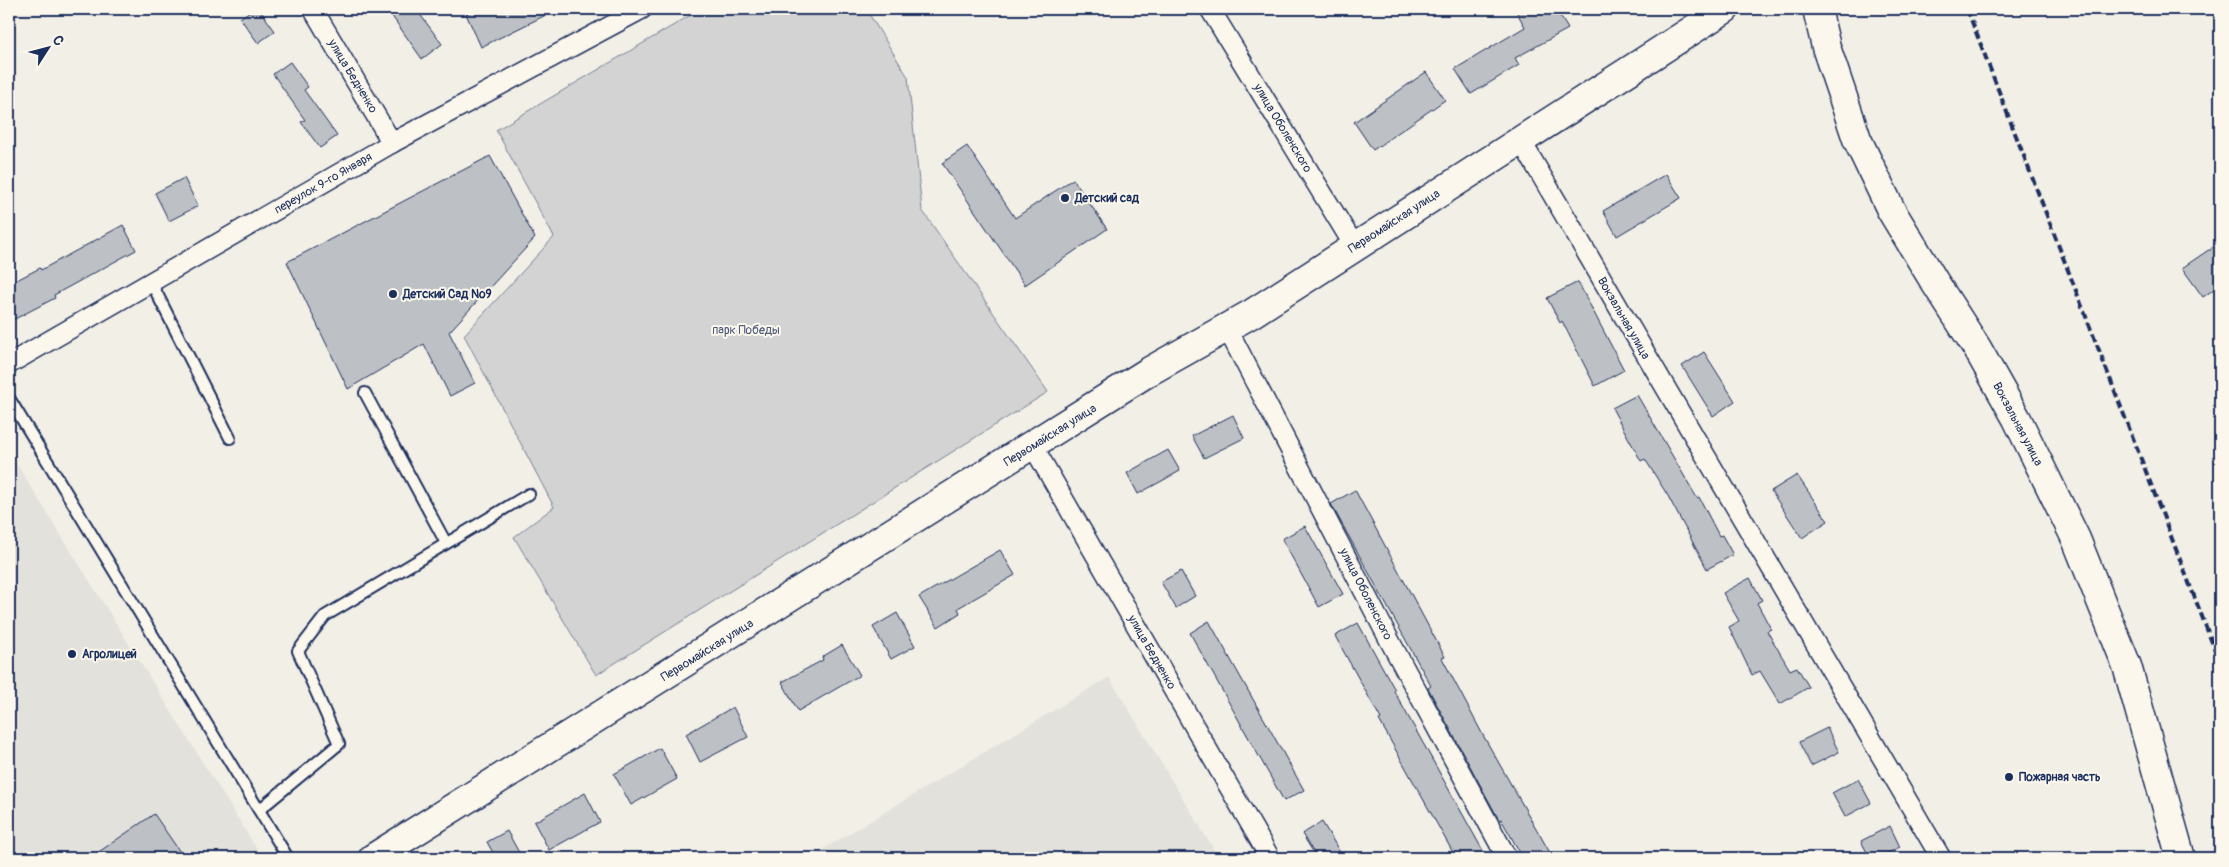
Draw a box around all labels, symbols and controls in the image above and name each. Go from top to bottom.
north arrow [22,22,72,72]
text: С [49,32,68,49]
street label: улица Бедненко [324,36,381,116]
street label: улица Оболенского [1250,80,1315,176]
street label: переулок 9-го Января [272,149,375,218]
street label: Первомайская улица [1346,186,1443,257]
place label: Детский сад [1074,191,1140,206]
marker: Детский сад [1059,192,1071,204]
street label: Вокзальная улица [1594,275,1653,362]
place label: Детский Сад №9 [402,287,492,302]
marker: Детский Сад №9 [387,288,399,300]
park label: парк Победы [712,323,780,338]
street label: Вокзальная улица [1989,380,2046,469]
street label: Первомайская улица [1001,401,1100,470]
street label: улица Оболенского [1336,545,1395,643]
street label: улица Бедненко [1124,612,1179,693]
street label: Первомайская улица [658,616,757,685]
place label: Агролицей [82,647,137,662]
marker: Агролицей [66,648,78,660]
place label: Пожарная часть [2019,770,2101,785]
marker: Пожарная часть [2003,771,2015,783]

